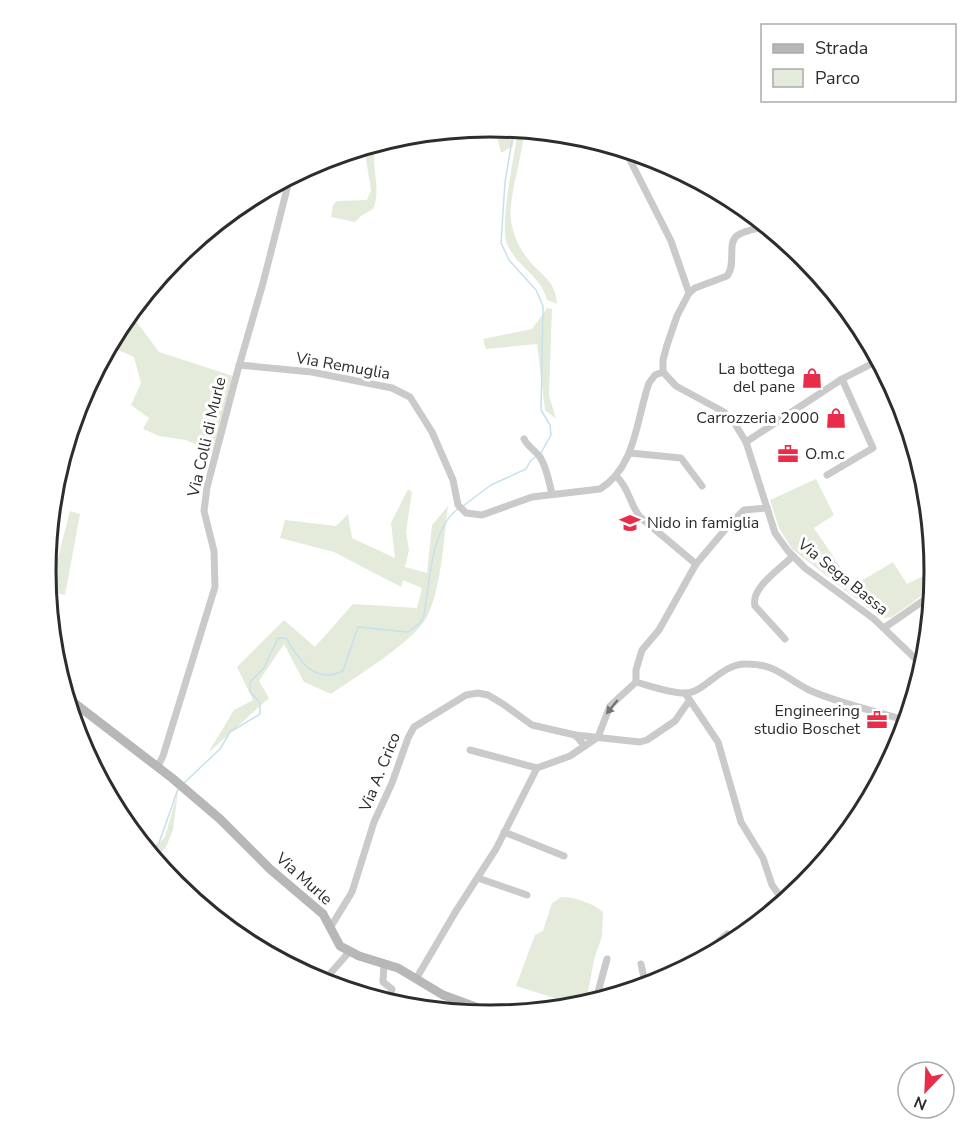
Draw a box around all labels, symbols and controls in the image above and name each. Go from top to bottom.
legend [761,24,956,102]
text: Strada [815,36,868,60]
text: Parco [815,66,860,90]
street label: Via Remuglia [293,347,392,385]
place label: La bottega del pane [718,358,795,398]
shop icon: La bottega del pane [800,366,824,390]
street label: Via Colli di Murle [182,375,231,500]
shop icon: Carrozzeria 2000 [824,406,848,430]
place label: Carrozzeria 2000 [696,407,819,429]
office icon: O.m.c [776,442,800,466]
place label: O.m.c [805,443,845,465]
school or university icon: Nido in famiglia [618,511,642,535]
place label: Nido in famiglia [647,512,759,534]
street label: Via Sega Bassa [792,533,893,620]
one-way arrow [606,699,619,715]
place label: Engineering studio Boschet [754,700,860,740]
office icon: Engineering studio Boschet [865,708,889,732]
street label: Via A. Crico [354,729,406,816]
street label: Via Murle [270,847,337,910]
north arrow [896,1060,956,1120]
text: N [911,1090,930,1115]

